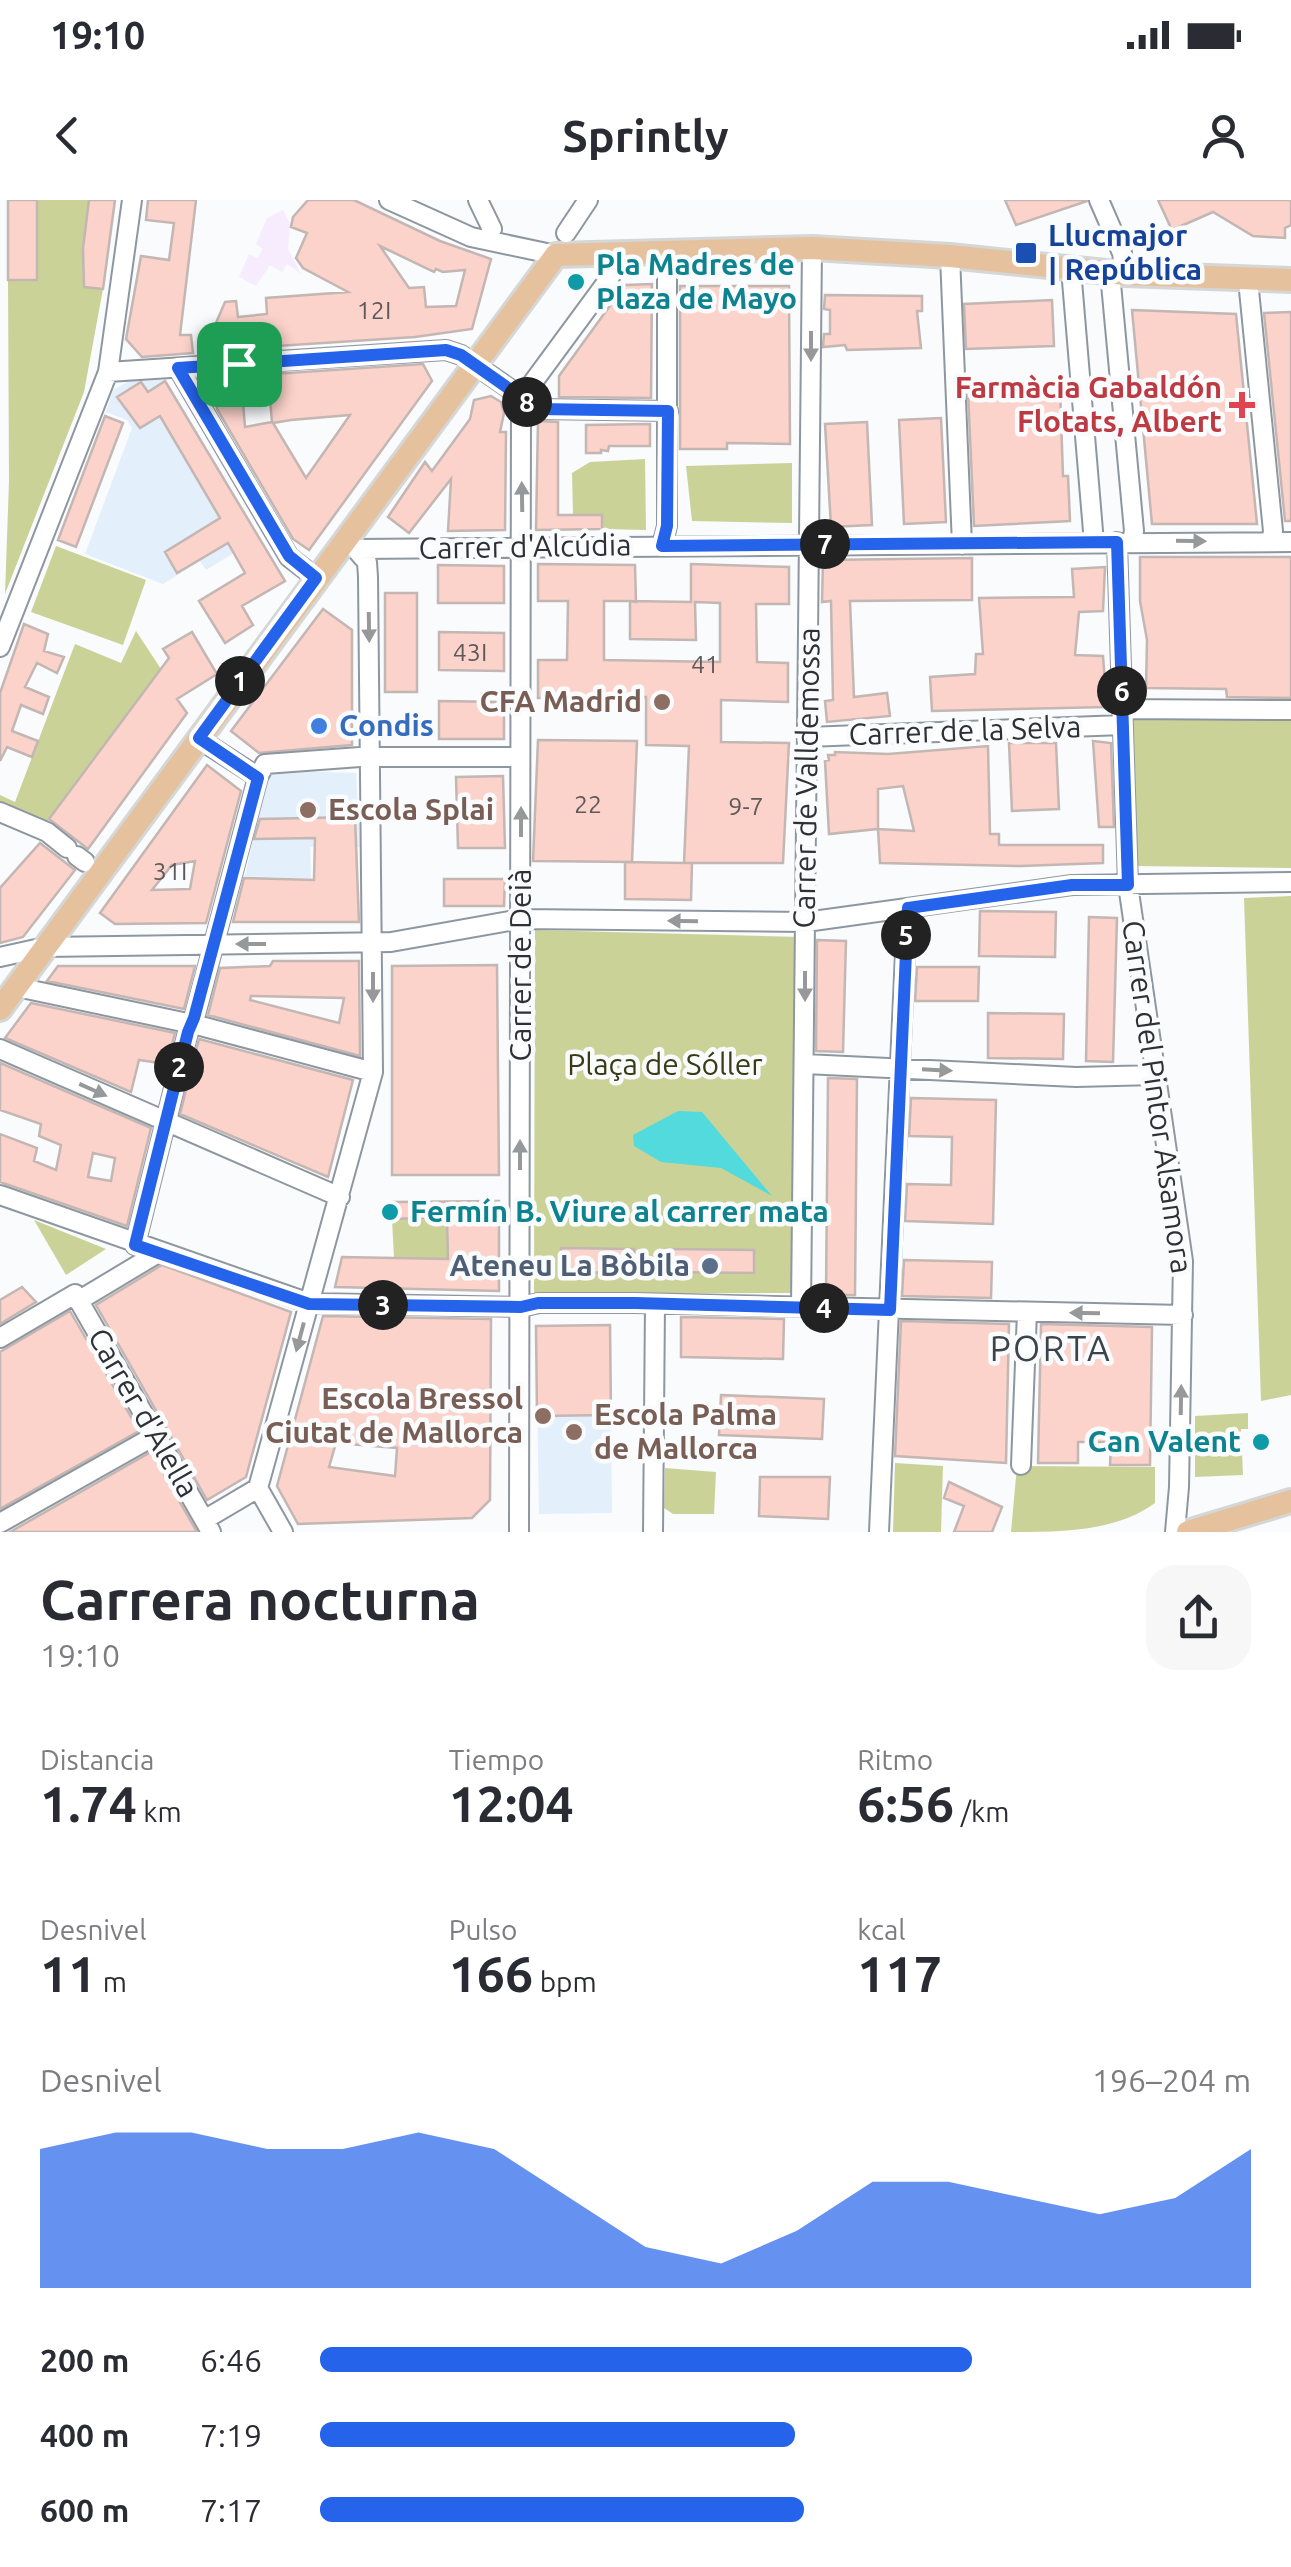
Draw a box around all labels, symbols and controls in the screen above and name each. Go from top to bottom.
text: 19:10 [50,14,145,56]
icon: back [40,108,95,163]
icon: person [1196,108,1251,163]
text: Sprintly [562,110,729,161]
place label: Llucmajor | República [1048,218,1202,286]
marker: Llucmajor | República [1013,240,1039,266]
place label: Pla Madres de Plaza de Mayo [596,247,797,315]
marker: Pla Madres de Plaza de Mayo [565,271,587,293]
house number: 12I [357,296,391,324]
pin [197,322,282,407]
one-way arrow [803,330,819,362]
icon: arrive [212,337,267,392]
place label: Farmàcia Gabaldón Flotats, Albert [955,370,1222,438]
pin: 8 [502,377,552,427]
text: 8 [519,386,535,417]
marker: Farmàcia Gabaldón Flotats, Albert [1231,394,1253,416]
one-way arrow [514,481,530,512]
pin: 7 [800,519,850,569]
street label: Carrer d'Alcúdia [418,527,632,565]
text: 7 [817,528,833,559]
one-way arrow [1175,534,1207,550]
one-way arrow [361,611,377,643]
street label: Carrer de Valldemossa [786,627,826,929]
house number: 43I [453,638,487,666]
house number: 41 [691,650,719,678]
pin: 1 [215,656,265,706]
text: 1 [232,665,248,696]
pin: 6 [1097,666,1147,716]
text: 6 [1114,675,1130,706]
place label: CFA Madrid [480,684,642,718]
marker: CFA Madrid [651,691,673,713]
place label: Condis [339,708,434,742]
street label: Carrer de la Selva [848,709,1082,751]
marker: Condis [308,715,330,737]
house number: 22 [574,790,602,818]
place label: Escola Splai [328,792,494,826]
house number: 9-7 [728,792,764,820]
marker: Escola Splai [297,799,319,821]
one-way arrow [512,805,528,837]
house number: 31I [153,857,187,885]
street label: Carrer de Deià [503,869,537,1061]
pin: 5 [881,910,931,960]
one-way arrow [666,913,698,929]
street label: Carrer del Pintor Alsamora [1116,918,1200,1276]
text: 5 [898,919,914,950]
one-way arrow [234,936,266,952]
one-way arrow [797,970,813,1002]
one-way arrow [365,971,381,1003]
pin: 2 [154,1042,204,1092]
park label: Plaça de Sóller [567,1047,763,1081]
text: 2 [171,1051,187,1082]
one-way arrow [921,1062,953,1078]
one-way arrow [78,1082,108,1098]
one-way arrow [512,1138,528,1170]
place label: Fermín B. Viure al carrer mata [410,1194,829,1228]
marker: Fermín B. Viure al carrer mata [379,1201,401,1223]
place label: Ateneu La Bòbila [450,1248,690,1282]
marker: Ateneu La Bòbila [699,1255,721,1277]
pin: 3 [358,1280,408,1330]
pin: 4 [799,1283,849,1333]
text: 3 [375,1289,391,1320]
text: 4 [816,1292,832,1323]
one-way arrow [1069,1305,1101,1321]
street label: Carrer d'Alella [82,1322,206,1503]
one-way arrow [291,1322,307,1353]
district label: PORTA [990,1328,1112,1368]
place label: Escola Bressol Ciutat de Mallorca [265,1381,523,1449]
one-way arrow [1173,1383,1189,1415]
place label: Escola Palma de Mallorca [594,1397,777,1465]
marker: Escola Bressol Ciutat de Mallorca [532,1405,554,1427]
marker: Escola Palma de Mallorca [563,1421,585,1443]
place label: Can Valent [1088,1424,1241,1458]
marker: Can Valent [1250,1431,1272,1453]
button: share [1146,1565,1251,1670]
text: Carrera nocturna [40,1569,480,1630]
text: 19:10 [40,1637,120,1673]
text: Distancia [40,1744,154,1775]
text: Tiempo [449,1744,544,1775]
text: Ritmo [857,1744,933,1775]
text: 1.74 [40,1775,137,1831]
text: 12:04 [449,1775,574,1831]
text: 6:56 [857,1775,954,1831]
text: km [137,1796,182,1827]
text: /km [954,1796,1009,1827]
text: Desnivel [40,1914,147,1945]
text: Pulso [449,1914,517,1945]
text: kcal [857,1914,906,1945]
text: 11 [40,1945,96,2001]
text: 166 [449,1945,533,2001]
text: 117 [857,1945,942,2001]
text: m [96,1966,127,1997]
text: bpm [533,1966,597,1997]
text: Desnivel [40,2062,162,2098]
text: 196–204 m [1092,2062,1251,2098]
text: 200 m [40,2342,129,2378]
text: 6:46 [200,2342,262,2378]
text: 400 m [40,2417,129,2453]
text: 7:19 [200,2417,262,2453]
text: 600 m [40,2492,129,2528]
text: 7:17 [200,2492,262,2528]

